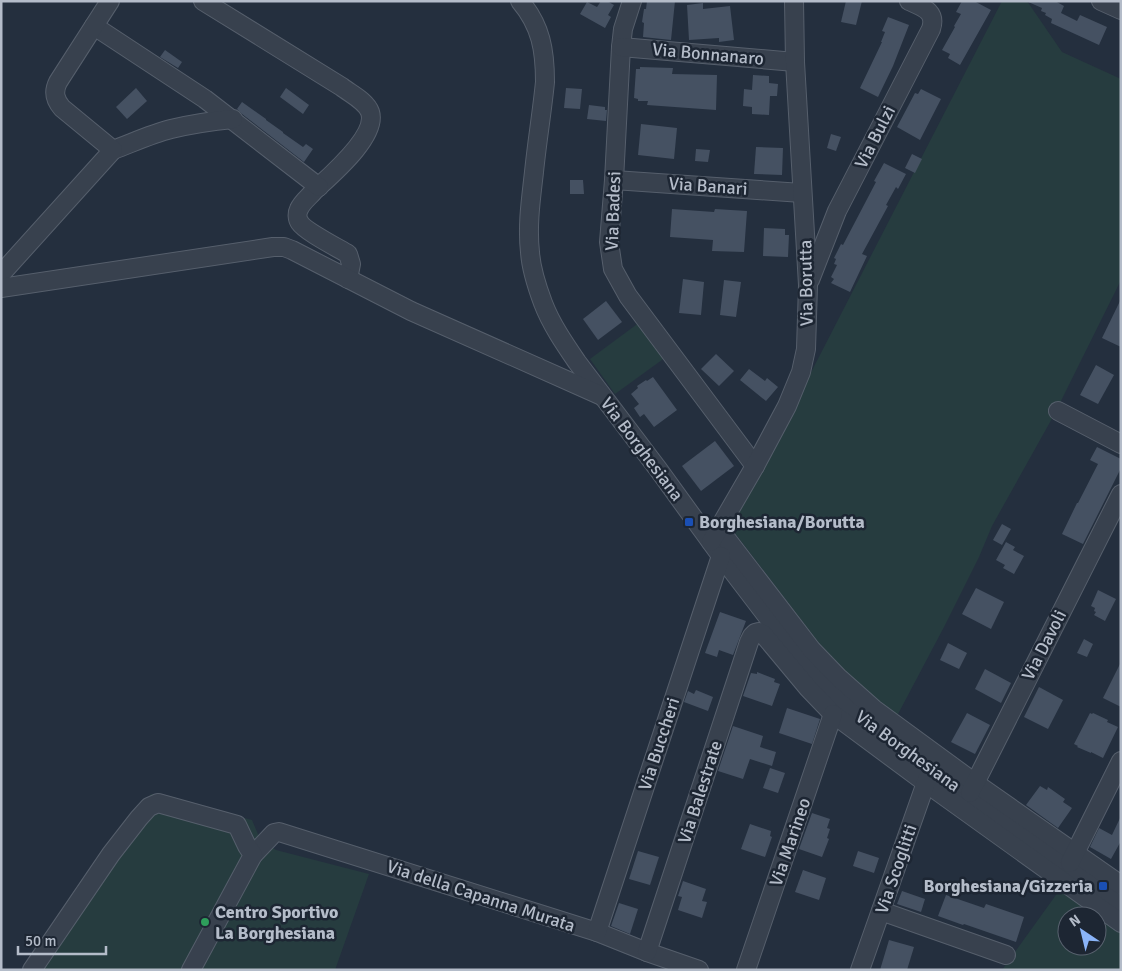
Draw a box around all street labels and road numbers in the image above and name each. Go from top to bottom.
street label: Via Bonnanaro [651,38,765,70]
street label: Via Bulzi [850,102,900,172]
street label: Via Badesi [601,171,625,251]
street label: Via Banari [668,172,748,200]
street label: Via Borutta [794,239,818,327]
street label: Via Borghesiana [596,393,688,505]
street label: Via Davoli [1017,606,1071,684]
street label: Via Buccheri [634,695,684,793]
street label: Via Borghesiana [851,706,965,796]
street label: Via Balestrate [673,738,727,846]
street label: Via Marineo [765,795,815,889]
street label: Via Scoglitti [870,821,922,917]
street label: Via della Capanna Murata [384,855,578,937]

